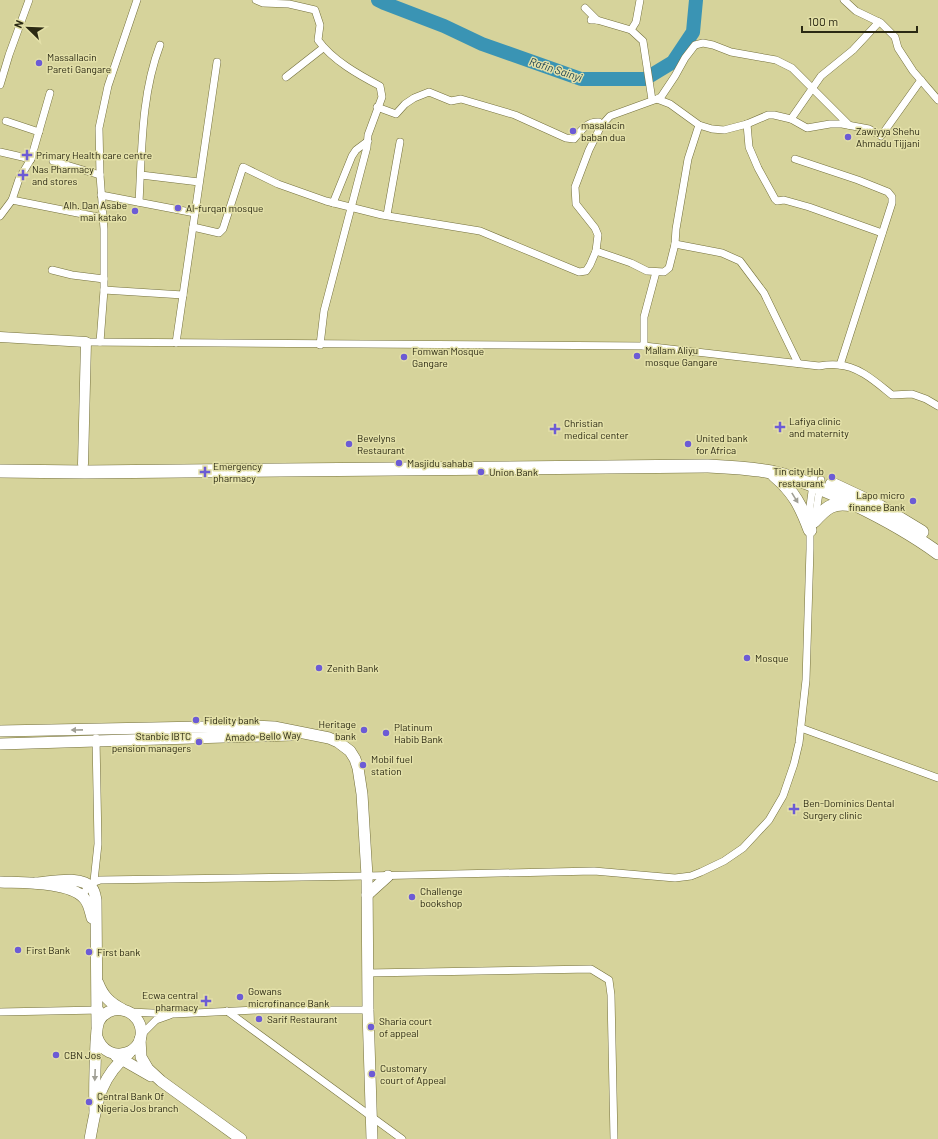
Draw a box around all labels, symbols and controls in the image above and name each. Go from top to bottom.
north arrow [8,8,48,48]
scale bar [802,8,917,34]
text: 100 m [808,14,838,28]
text: N [11,18,26,30]
place label: Massallacin Pareti Gangare [47,51,111,75]
water label: Rafin Sainyi [528,54,584,84]
marker: Massallacin Pareti Gangare [34,58,44,68]
place label: masalacin baban dua [581,119,625,143]
place label: Zawiyya Shehu Ahmadu Tijjani [856,125,920,149]
marker: masalacin baban dua [568,126,578,136]
marker: Zawiyya Shehu Ahmadu Tijjani [843,132,853,142]
marker: Primary Health care centre [21,149,33,161]
place label: Primary Health care centre [36,149,152,161]
place label: Nas Pharmacy and stores [32,163,94,187]
marker: Nas Pharmacy and stores [17,169,29,181]
place label: Alh. Dan Asabe mai katako [63,199,127,223]
place label: Al-furqan mosque [186,202,263,214]
marker: Al-furqan mosque [173,203,183,213]
marker: Alh. Dan Asabe mai katako [130,206,140,216]
place label: Mallam Aliyu mosque Gangare [645,344,718,368]
place label: Fomwan Mosque Gangare [412,345,484,369]
marker: Mallam Aliyu mosque Gangare [632,351,642,361]
marker: Fomwan Mosque Gangare [399,352,409,362]
place label: Lafiya clinic and maternity [789,415,849,439]
place label: Christian medical center [564,417,629,441]
marker: Lafiya clinic and maternity [774,421,786,433]
marker: Christian medical center [549,423,561,435]
place label: Bevelyns Restaurant [357,432,405,456]
place label: United bank for Africa [696,432,748,456]
marker: Bevelyns Restaurant [344,439,354,449]
marker: United bank for Africa [683,439,693,449]
place label: Masjidu sahaba [407,457,473,469]
marker: Masjidu sahaba [394,458,404,468]
place label: Emergency pharmacy [213,460,262,484]
place label: Tin city Hub restaurant [773,465,824,489]
place label: Union Bank [489,466,538,478]
marker: Emergency pharmacy [200,467,210,477]
marker: Union Bank [476,467,486,477]
marker: Tin city Hub restaurant [827,472,837,482]
place label: Lapo micro finance Bank [849,489,905,513]
one-way arrow [792,492,799,504]
marker: Lapo micro finance Bank [908,496,918,506]
place label: Mosque [755,652,789,664]
marker: Mosque [742,653,752,663]
place label: Zenith Bank [327,662,379,674]
marker: Zenith Bank [314,663,324,673]
place label: Fidelity bank [204,714,259,726]
marker: Fidelity bank [191,715,201,725]
place label: Heritage bank [319,718,356,742]
place label: Platinum Habib Bank [394,721,443,745]
marker: Heritage bank [359,725,369,735]
one-way arrow [71,726,83,733]
marker: Platinum Habib Bank [381,728,391,738]
street label: Amado-Bello Way [225,729,302,743]
place label: Stanbic IBTC pension managers [112,730,191,754]
marker: Stanbic IBTC pension managers [194,737,204,747]
place label: Mobil fuel station [371,753,412,777]
marker: Mobil fuel station [358,760,368,770]
place label: Ben-Dominics Dental Surgery clinic [803,797,894,821]
marker: Ben-Dominics Dental Surgery clinic [788,803,800,815]
place label: Challenge bookshop [420,885,463,909]
marker: Challenge bookshop [407,892,417,902]
place label: First Bank [26,944,70,956]
marker: First Bank [13,945,23,955]
place label: First bank [97,946,140,958]
marker: First bank [84,947,94,957]
place label: Gowans microfinance Bank [248,985,329,1009]
place label: Ecwa central pharmacy [142,989,198,1013]
marker: Gowans microfinance Bank [235,992,245,1002]
marker: Ecwa central pharmacy [201,996,211,1006]
place label: Sarif Restaurant [267,1013,338,1025]
marker: Sarif Restaurant [254,1014,264,1024]
place label: Sharia court of appeal [379,1015,432,1039]
marker: Sharia court of appeal [366,1022,376,1032]
place label: CBN Jos [64,1049,101,1061]
marker: CBN Jos [51,1050,61,1060]
place label: Customary court of Appeal [380,1062,446,1086]
one-way arrow [91,1069,98,1081]
marker: Customary court of Appeal [367,1069,377,1079]
place label: Central Bank Of Nigeria Jos branch [97,1090,178,1114]
marker: Central Bank Of Nigeria Jos branch [84,1097,94,1107]

